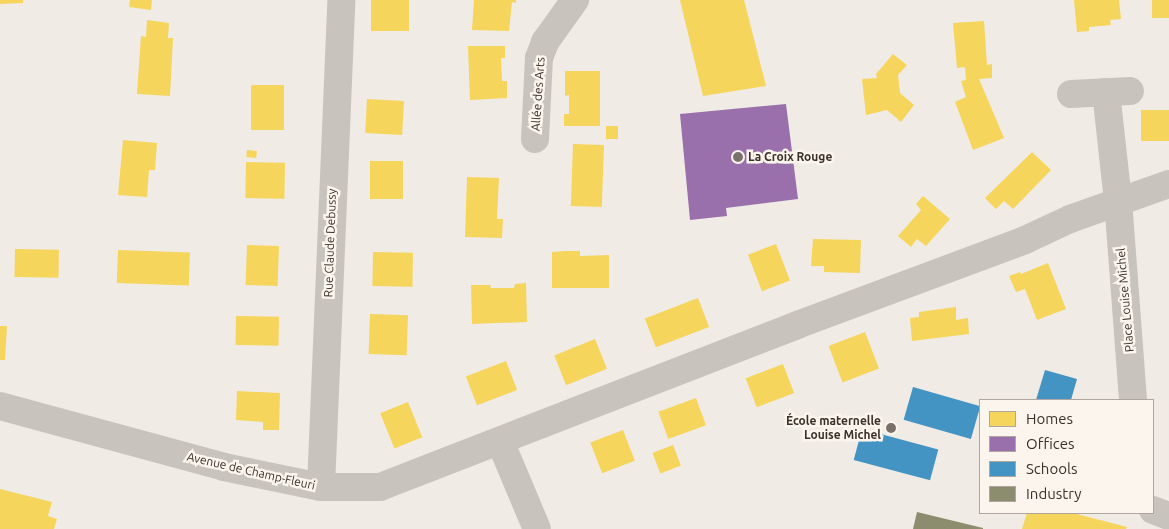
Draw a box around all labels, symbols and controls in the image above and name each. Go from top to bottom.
street label: Allée des Arts [528,57,548,131]
place label: La Croix Rouge [748,150,832,164]
marker: La Croix Rouge [732,151,744,163]
street label: Rue Claude Debussy [321,188,339,298]
street label: Place Louise Michel [1113,247,1137,353]
legend [979,399,1154,514]
text: Homes [1026,410,1073,427]
place label: École maternelle Louise Michel [786,414,881,442]
marker: École maternelle Louise Michel [885,422,897,434]
text: Offices [1026,435,1074,452]
street label: Avenue de Champ-Fleuri [185,449,317,493]
text: Schools [1026,460,1077,477]
text: Industry [1026,485,1081,502]

